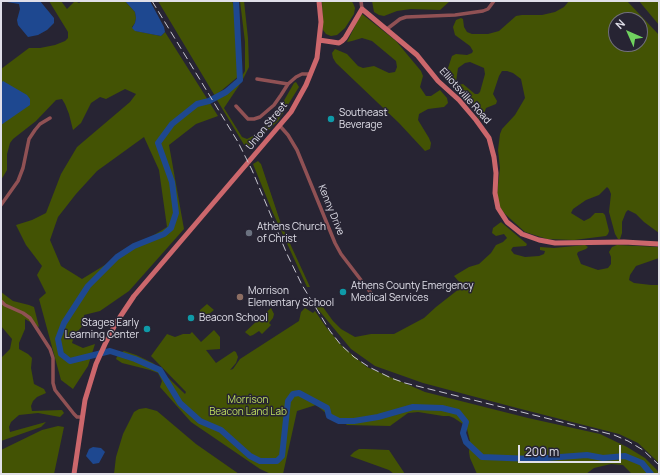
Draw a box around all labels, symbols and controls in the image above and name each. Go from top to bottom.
north arrow [608,12,648,52]
text: N [612,16,628,32]
street label: Elliotsville Road [437,65,493,127]
street label: Union Street [244,99,290,153]
place label: Southeast Beverage [339,107,388,130]
marker: Southeast Beverage [326,114,336,124]
street label: Kenny Drive [315,183,347,237]
place label: Athens Church of Christ [257,221,326,244]
marker: Athens Church of Christ [244,228,254,238]
place label: Athens County Emergency Medical Services [351,280,474,304]
place label: Morrison Elementary School [248,285,334,308]
marker: Athens County Emergency Medical Services [338,287,348,297]
marker: Morrison Elementary School [235,292,245,302]
place label: Beacon School [199,312,267,324]
marker: Beacon School [186,313,196,323]
place label: Stages Early Learning Center [65,317,139,340]
marker: Stages Early Learning Center [142,324,152,334]
park label: Morrison Beacon Land Lab [209,394,287,418]
scale bar [520,437,623,463]
text: 200 m [525,443,559,460]

